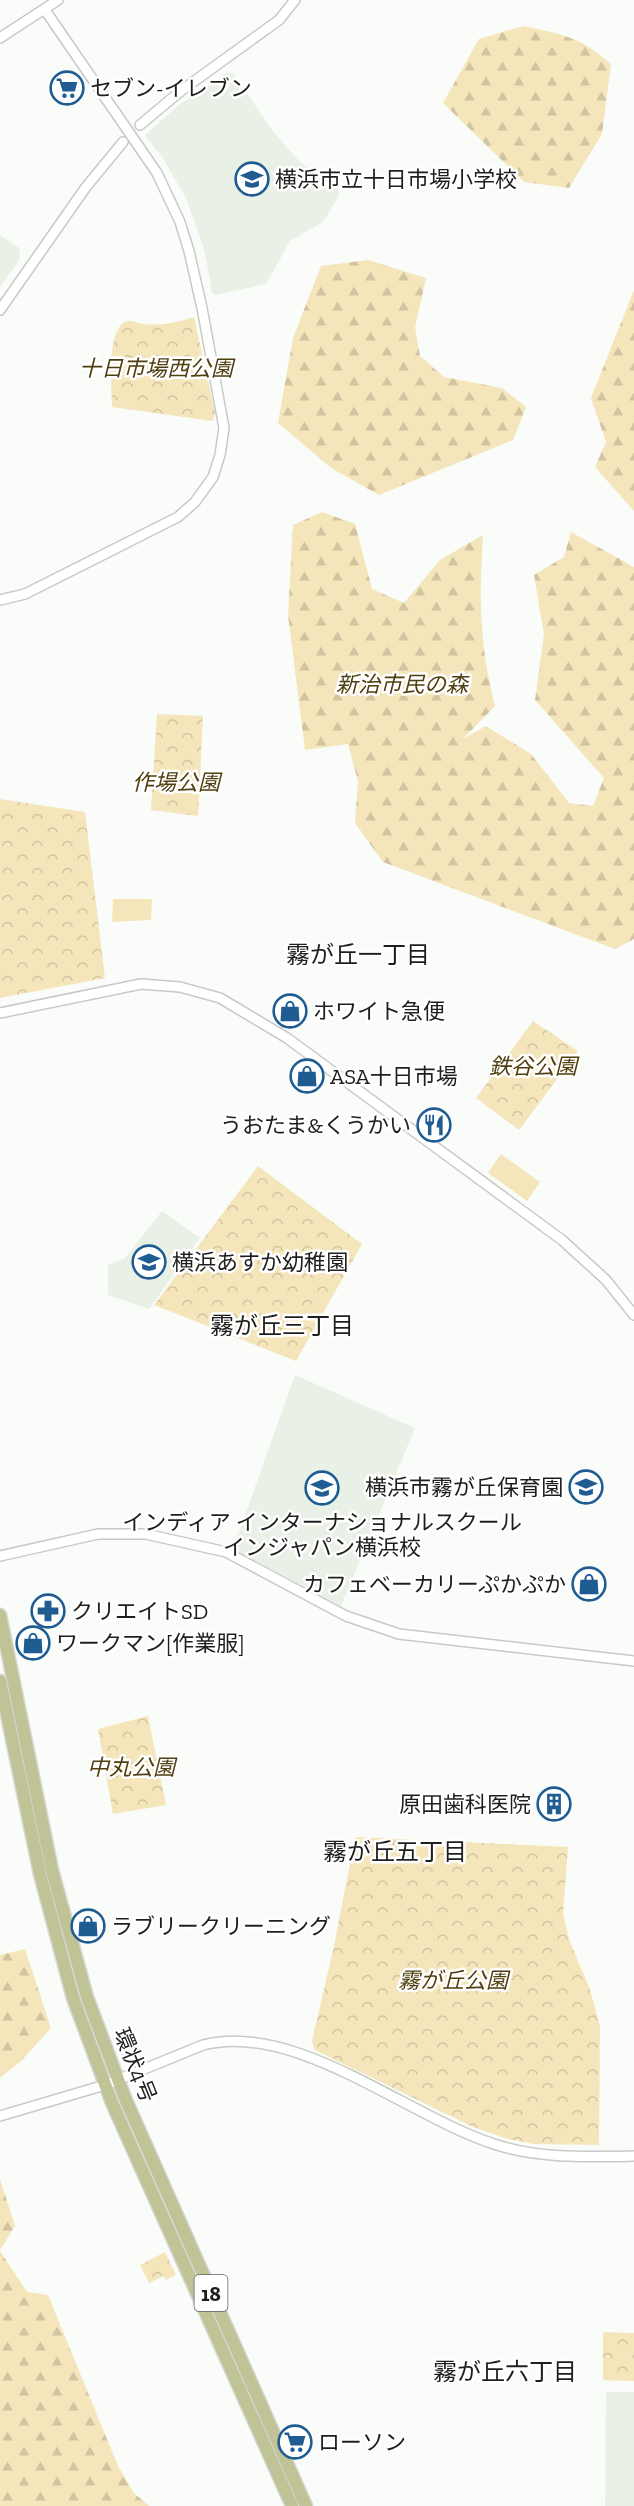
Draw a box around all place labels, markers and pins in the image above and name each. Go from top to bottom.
supermarket icon: セブン-イレブン [49,70,85,106]
place label: セブン-イレブン [90,75,252,102]
school or university icon: 横浜市立十日市場小学校 [234,161,270,197]
place label: 横浜市立十日市場小学校 [275,166,517,193]
shop icon: ホワイト急便 [272,993,308,1029]
place label: ホワイト急便 [313,998,445,1025]
shop icon: ASA十日市場 [289,1058,325,1094]
place label: ASA十日市場 [330,1063,458,1090]
restaurant icon: うおたま&くうかい [416,1107,452,1143]
place label: うおたま&くうかい [220,1112,411,1139]
school or university icon: 横浜あすか幼稚園 [131,1244,167,1280]
place label: 横浜あすか幼稚園 [172,1249,348,1276]
school or university icon: 横浜市霧が丘保育園 [568,1469,604,1505]
school or university icon: インディア インターナショナルスクール インジャパン横浜校 [304,1470,340,1506]
place label: 横浜市霧が丘保育園 [365,1474,563,1501]
place label: インディア インターナショナルスクール インジャパン横浜校 [122,1509,522,1561]
shop icon: カフェベーカリーぷかぷか [571,1566,607,1602]
place label: カフェベーカリーぷかぷか [303,1571,566,1598]
pharmacy icon: クリエイトSD [30,1593,66,1629]
place label: クリエイトSD [71,1598,208,1625]
shop icon: ワークマン[作業服] [15,1625,51,1661]
place label: ワークマン[作業服] [56,1630,244,1657]
building icon: 原田歯科医院 [536,1786,572,1822]
place label: 原田歯科医院 [399,1791,531,1818]
shop icon: ラブリークリーニング [70,1908,106,1944]
place label: ラブリークリーニング [111,1913,331,1940]
supermarket icon: ローソン [277,2424,313,2460]
place label: ローソン [318,2429,406,2456]

